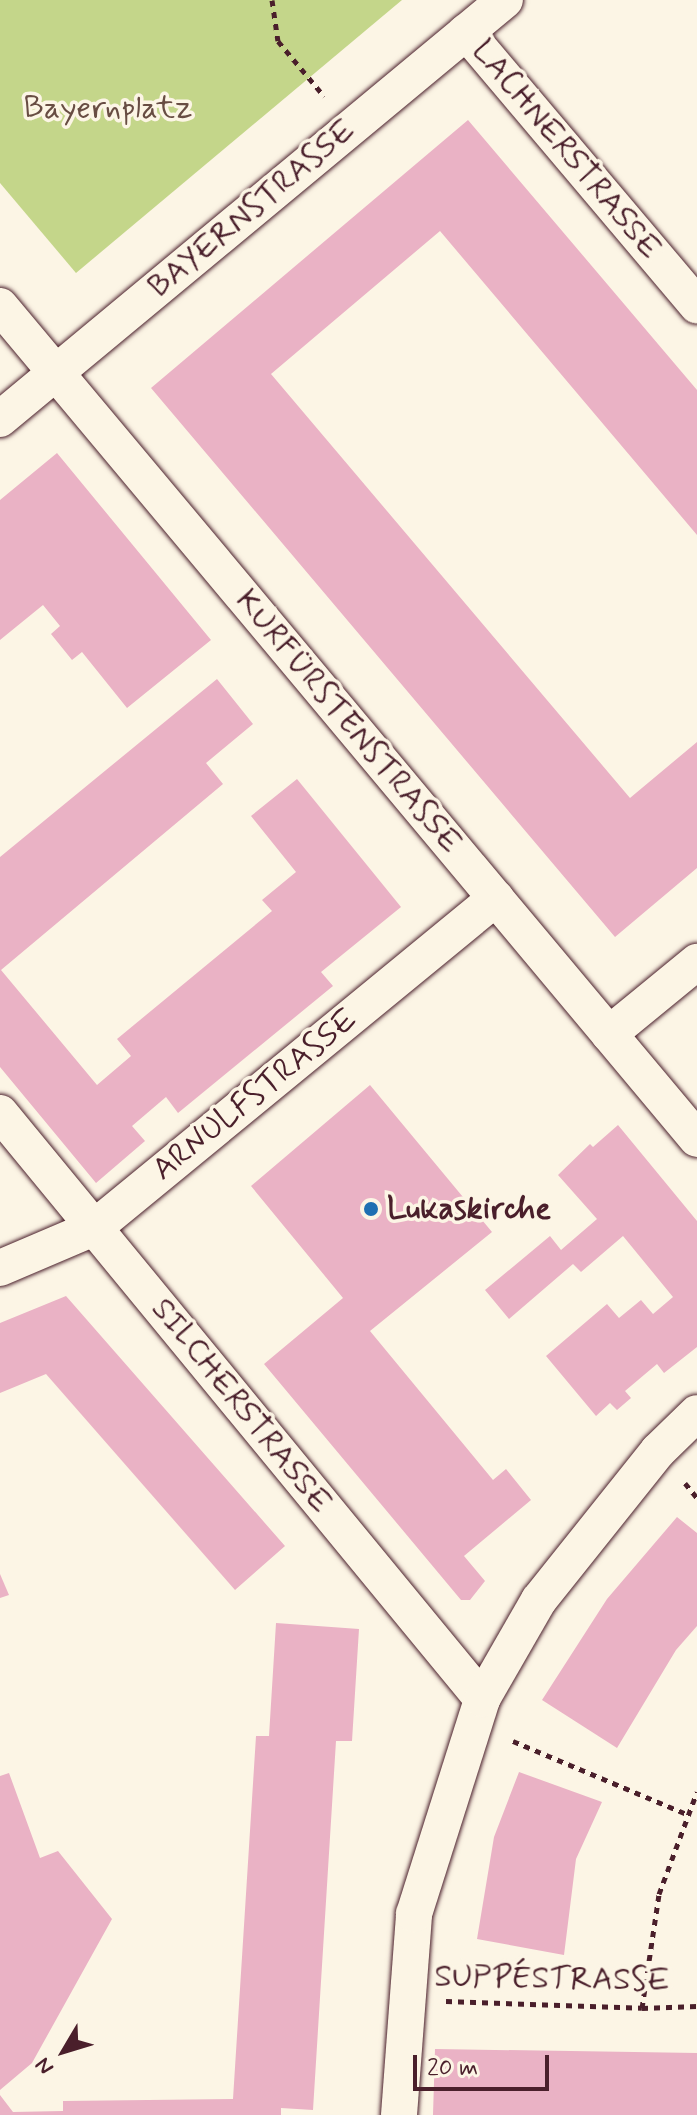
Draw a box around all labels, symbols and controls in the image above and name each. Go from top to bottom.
street label: LACHNERSTRASSE [463,32,669,268]
park label: Bayernplatz [24,89,192,127]
street label: BAYERNSTRASSE [141,111,363,307]
street label: KURFÜRSTENSTRASSE [226,582,470,862]
street label: ARNULFSTRASSE [145,1001,365,1189]
place label: Lukaskirche [387,1190,551,1228]
marker: Lukaskirche [362,1200,380,1218]
street label: SILCHERSTRASSE [143,1291,339,1521]
street label: SUPPÉSTRASSE [434,1958,670,2000]
north arrow [24,2011,104,2091]
scale bar [417,2039,553,2089]
text: N [30,2051,61,2080]
text: 20 m [427,2053,478,2084]

